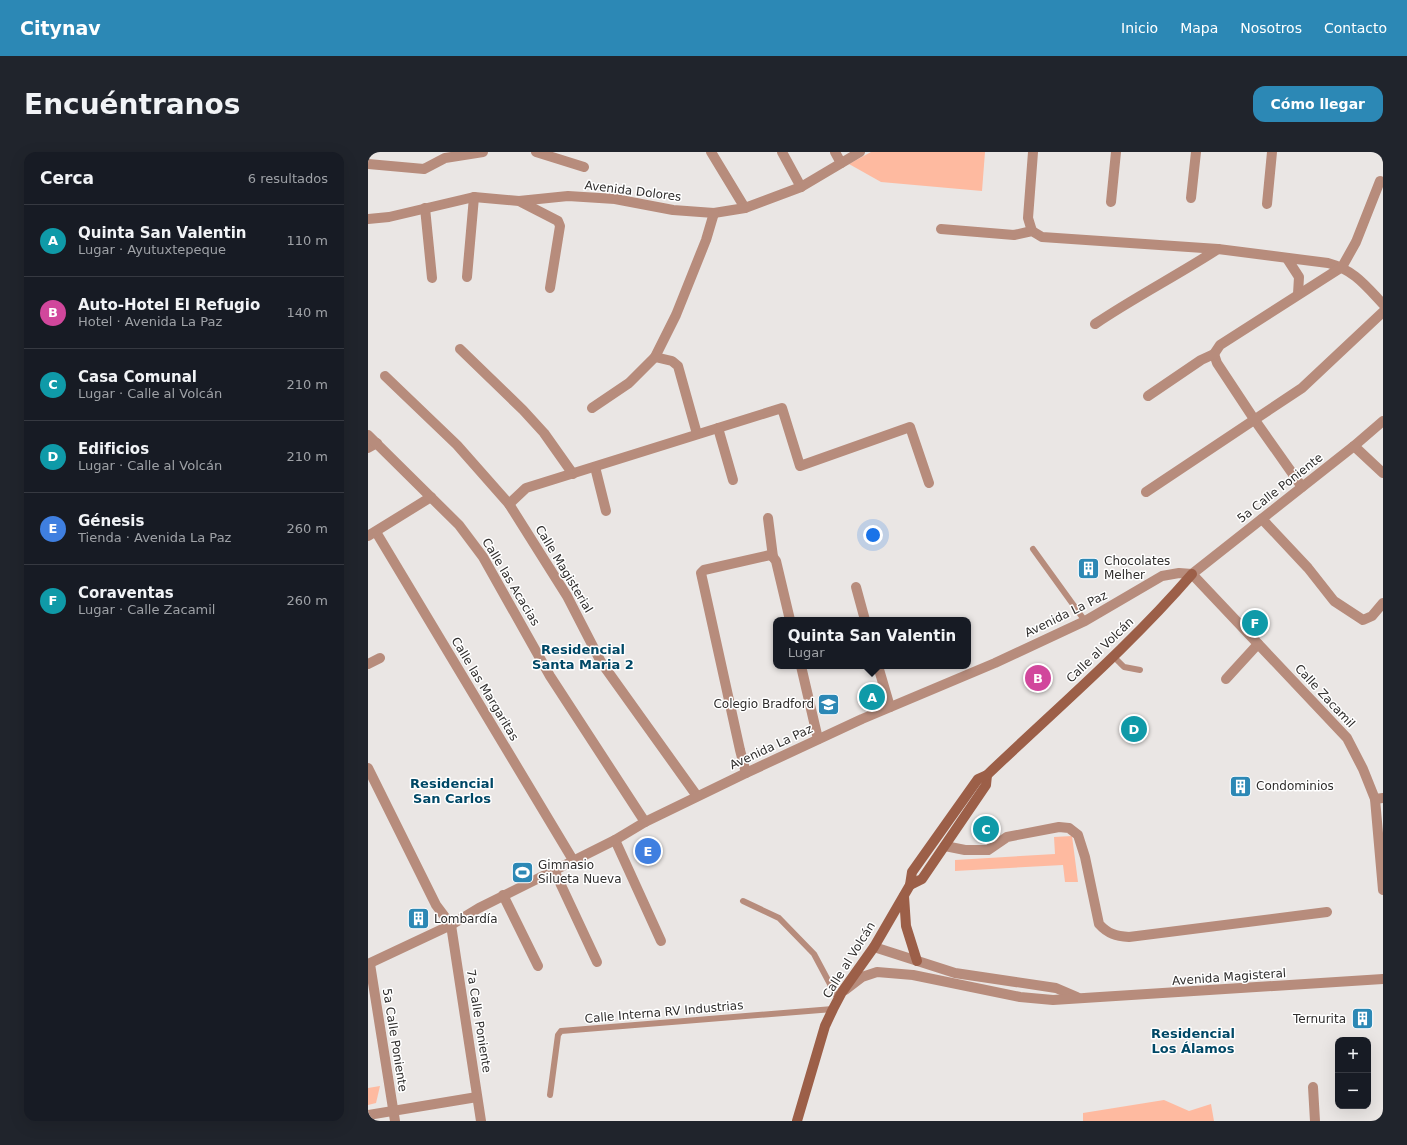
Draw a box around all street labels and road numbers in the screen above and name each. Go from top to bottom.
street label: Avenida Dolores [584,178,682,204]
street label: 5a Calle Poniente [1234,450,1326,526]
street label: Calle Magisterial [532,523,596,615]
street label: Calle las Acacias [479,536,543,628]
street label: Avenida La Paz [1023,588,1109,640]
street label: Calle al Volcán [1064,615,1136,685]
street label: Calle las Margaritas [449,635,521,743]
street label: Calle Zacamil [1292,661,1358,731]
street label: Avenida La Paz [727,722,815,772]
street label: Calle al Volcán [820,919,878,1001]
street label: Avenida Magisteral [1171,966,1287,988]
street label: 7a Calle Poniente [464,968,494,1074]
street label: 5a Calle Poniente [380,987,410,1093]
street label: Calle Interna RV Industrias [584,998,744,1026]

